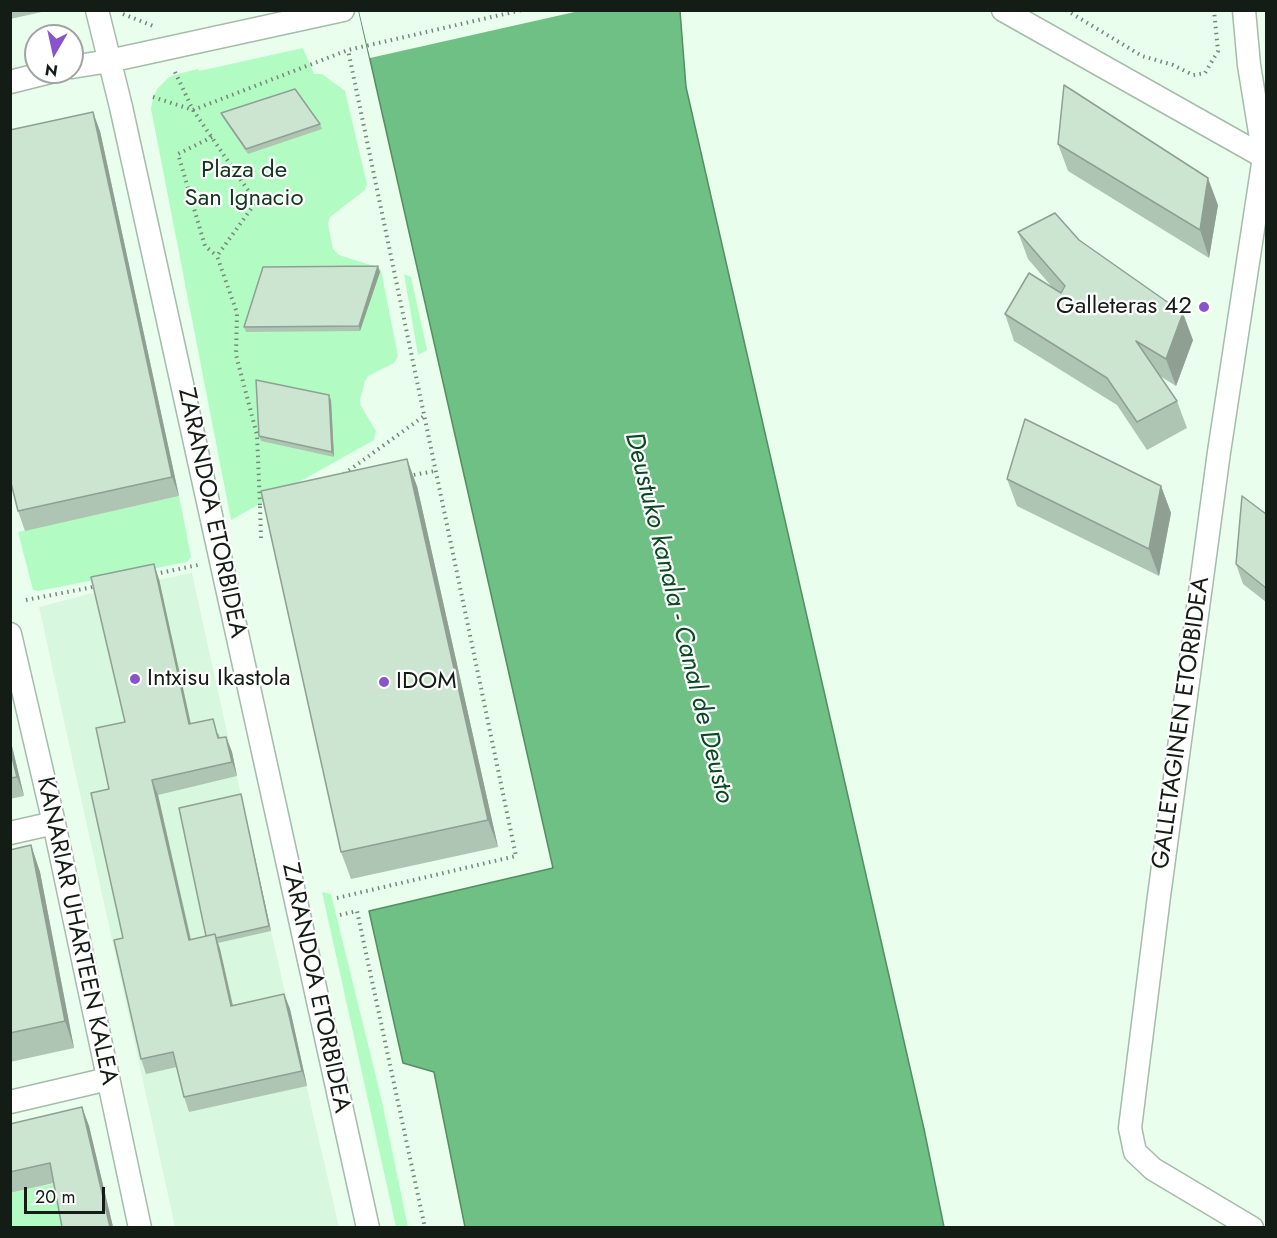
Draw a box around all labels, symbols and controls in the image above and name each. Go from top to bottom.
north arrow [24,24,84,84]
text: N [43,58,59,83]
park label: Plaza de San Ignacio [184,157,304,213]
place label: Galleteras 42 [1056,293,1192,321]
marker: Galleteras 42 [1197,300,1211,314]
street label: ZARANDOA ETORBIDEA [170,385,252,641]
water label: Deustuko kanala - Canal de Deusto [617,429,739,807]
street label: GALLETAGINEN ETORBIDEA [1147,575,1217,871]
place label: Intxisu Ikastola [147,665,291,693]
place label: IDOM [396,668,457,696]
marker: Intxisu Ikastola [128,672,142,686]
marker: IDOM [377,675,391,689]
street label: KANARIAR UHARTEEN KALEA [29,775,123,1087]
street label: ZARANDOA ETORBIDEA [274,860,356,1116]
scale bar [27,1175,108,1213]
text: 20 m [35,1184,75,1210]

